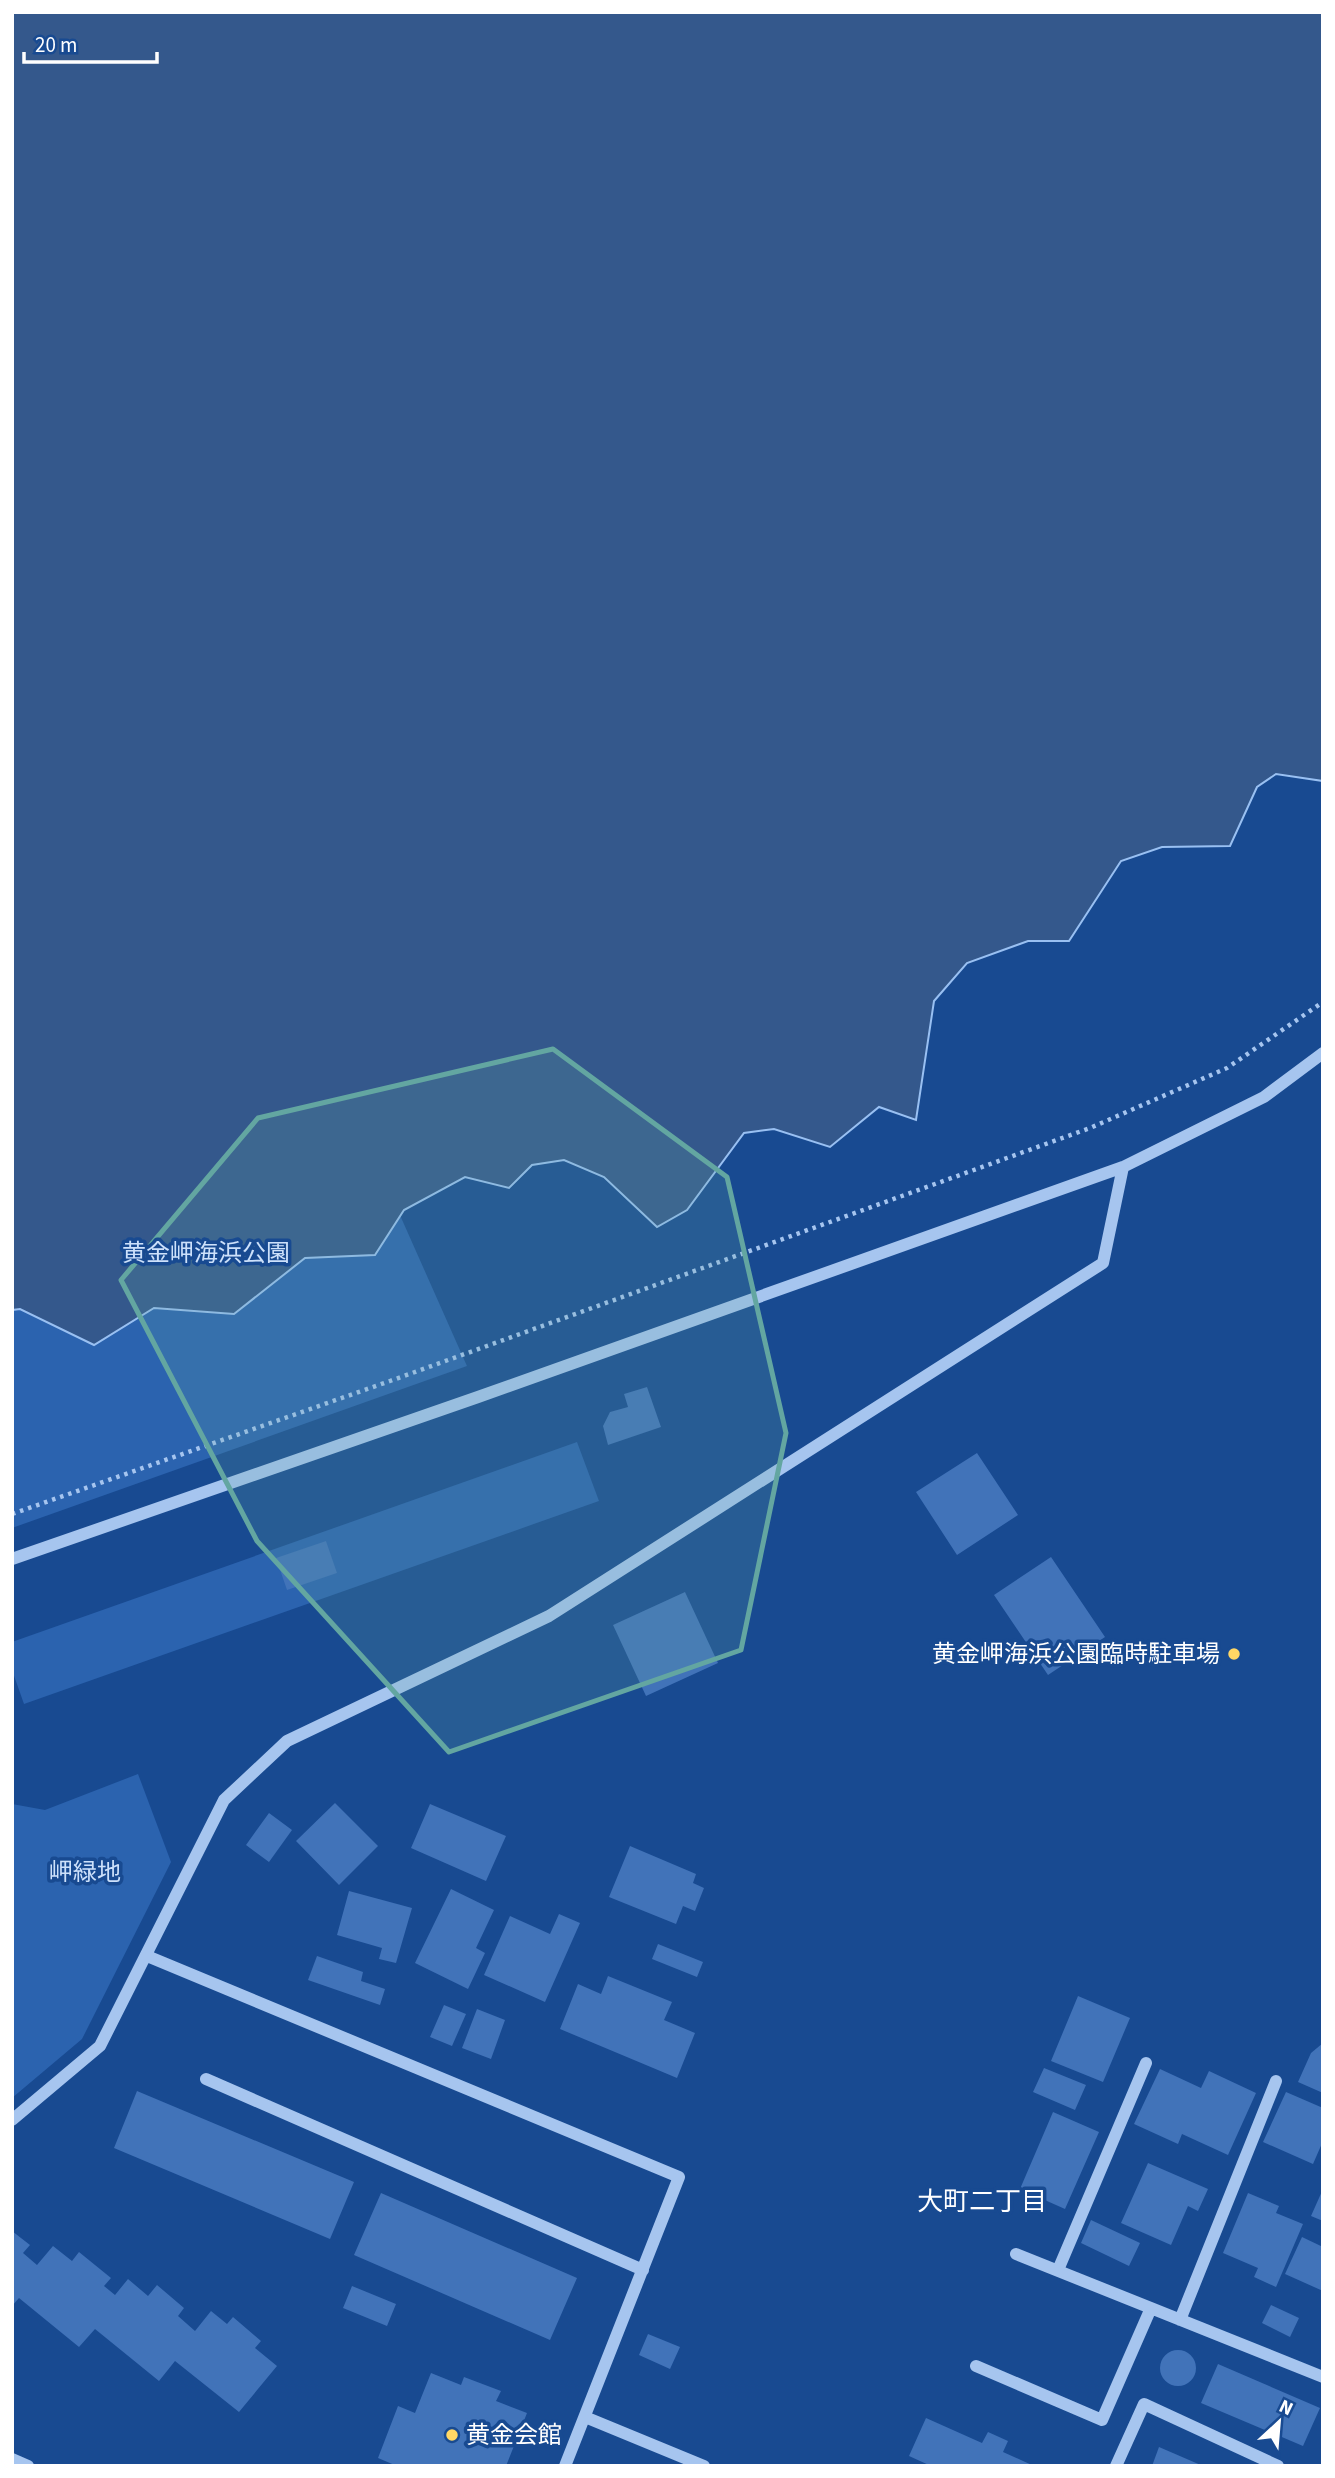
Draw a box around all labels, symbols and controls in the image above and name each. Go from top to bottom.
scale bar [24,21,158,65]
text: 20 m [35,30,77,60]
park label: 黄金岬海浜公園 [122,1236,290,1271]
place label: 黄金岬海浜公園臨時駐車場 [932,1637,1220,1672]
marker: 黄金岬海浜公園臨時駐車場 [1226,1646,1242,1662]
park label: 岬緑地 [49,1855,121,1890]
district label: 大町二丁目 [917,2183,1047,2220]
north arrow [1244,2387,1314,2457]
text: N [1274,2393,1297,2423]
place label: 黄金会館 [466,2418,562,2453]
marker: 黄金会館 [444,2427,460,2443]

